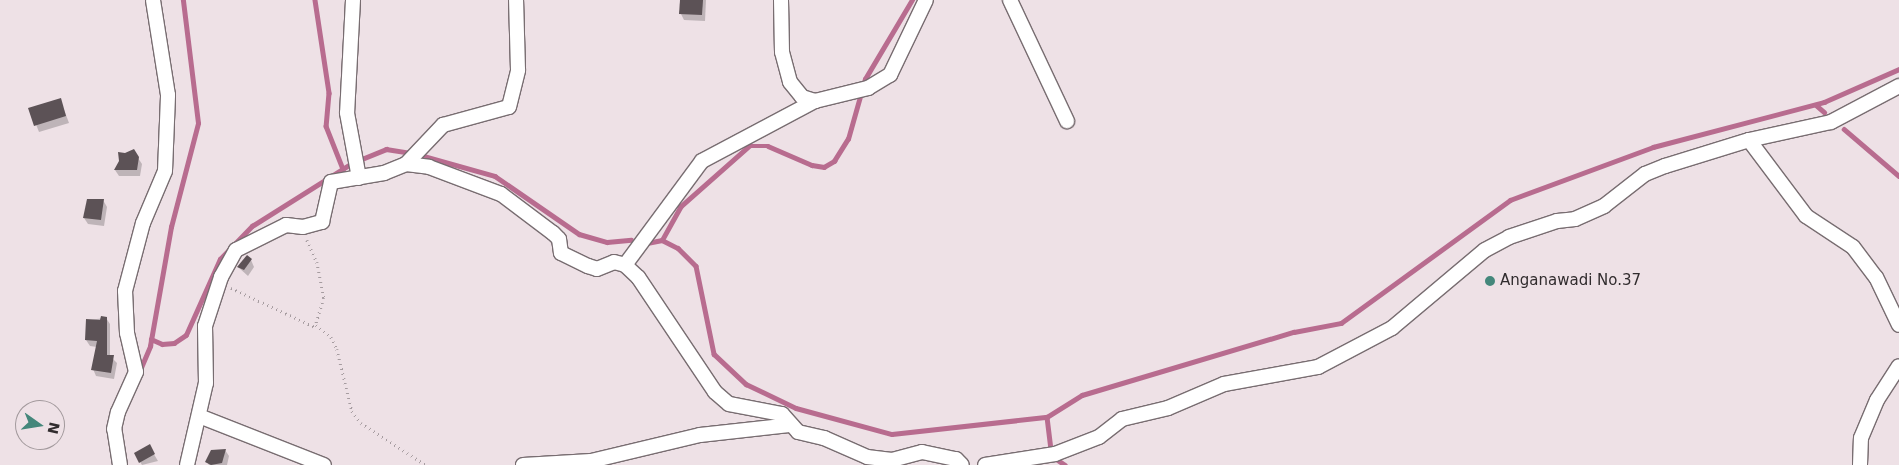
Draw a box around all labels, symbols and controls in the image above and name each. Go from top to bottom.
place label: Anganawadi No.37 [1500,272,1641,290]
marker: Anganawadi No.37 [1484,275,1496,287]
north arrow [15,400,65,450]
text: N [45,421,63,436]

